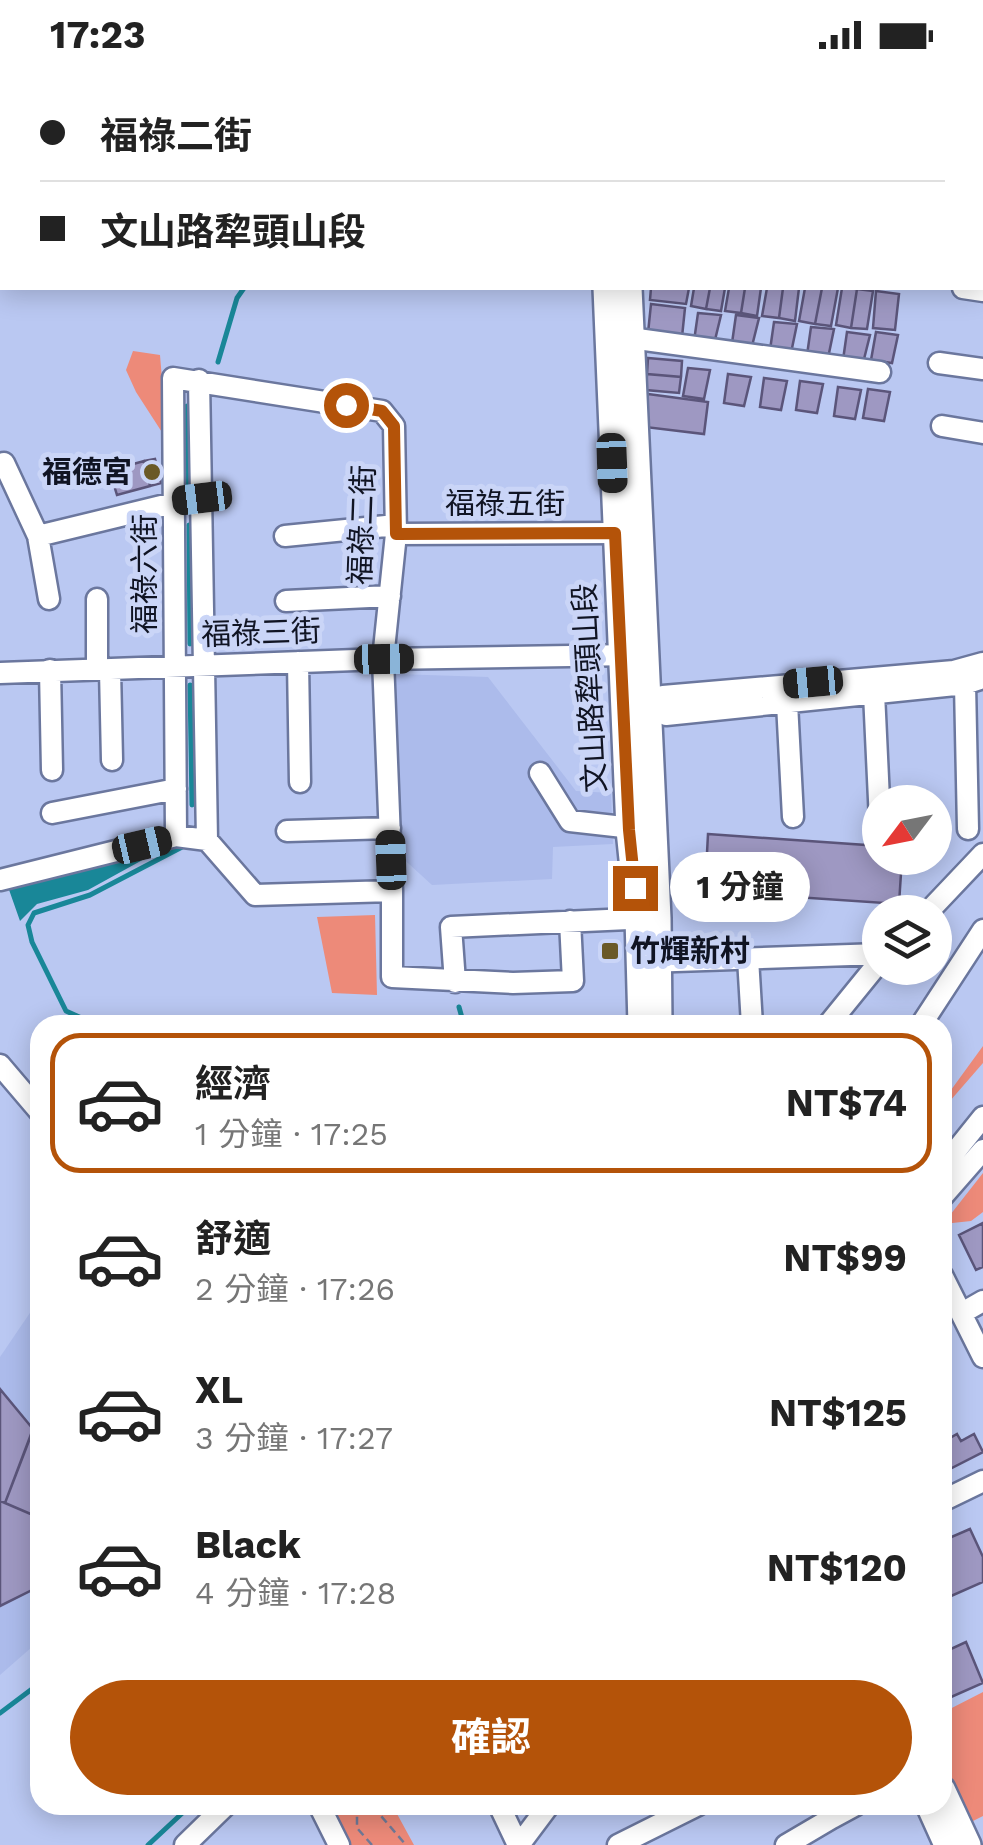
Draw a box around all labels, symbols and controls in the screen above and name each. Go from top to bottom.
text: 17:23 [50,13,145,57]
text: 福祿二街 [100,114,252,158]
text: 文山路犂頭山段 [100,210,366,254]
route start [324,383,369,428]
car [596,432,628,494]
place label: 福德宮 [42,454,132,489]
marker: 福德宮 [141,461,163,483]
street label: 福祿二街 [342,464,381,586]
car [170,479,234,517]
street label: 福祿五街 [445,486,565,521]
street label: 福祿六街 [127,514,162,634]
street label: 文山路犂頭山段 [567,582,612,794]
street label: 福祿三街 [200,613,322,652]
car [354,643,414,675]
car [782,664,844,700]
north arrow [862,785,952,875]
map controls [862,785,952,985]
car [109,824,175,866]
car [375,829,407,891]
callout: 1 分鐘 [670,853,810,923]
route end [613,866,658,911]
text: 1 分鐘 [697,868,783,906]
button: layers [862,895,952,985]
place label: 竹輝新村 [630,933,750,968]
marker: 竹輝新村 [599,940,621,962]
icon: car [75,1058,165,1148]
text: 經濟 [195,1062,271,1106]
text: NT$74 [786,1081,907,1125]
text: 1 分鐘 · 17:25 [195,1115,388,1153]
icon: car [75,1213,165,1303]
text: 舒適 [195,1217,271,1261]
text: NT$99 [783,1236,907,1280]
text: 2 分鐘 · 17:26 [195,1270,395,1308]
icon: car [75,1368,165,1458]
text: XL [195,1368,243,1412]
text: NT$125 [769,1391,907,1435]
text: 3 分鐘 · 17:27 [195,1419,393,1457]
icon: car [75,1523,165,1613]
text: Black [195,1523,301,1567]
text: NT$120 [767,1546,907,1590]
text: 4 分鐘 · 17:28 [195,1574,396,1612]
button: 確認 [70,1680,912,1795]

